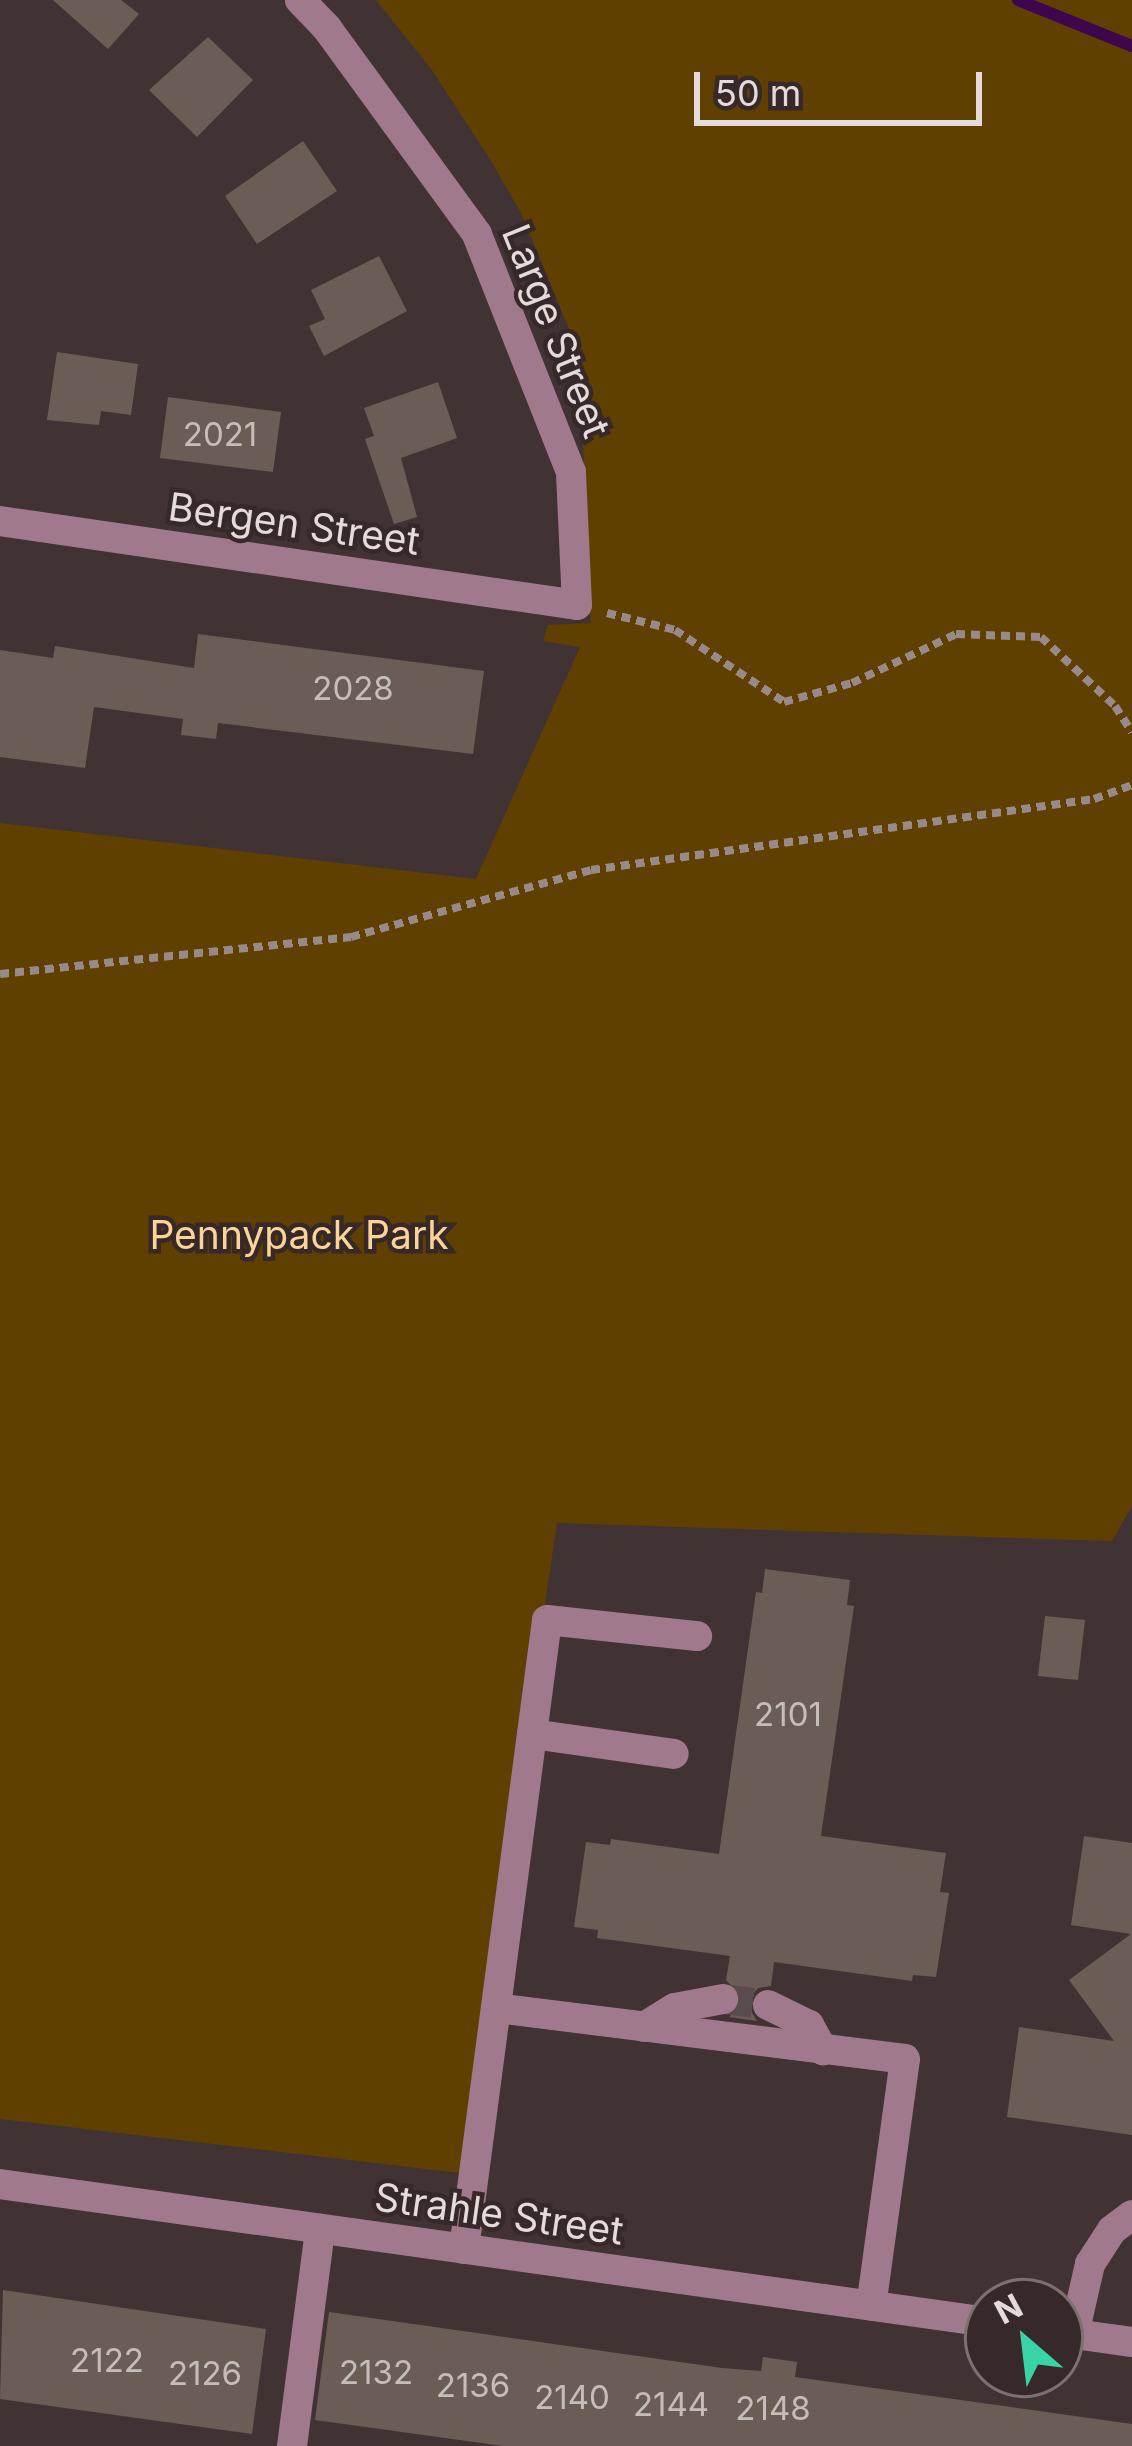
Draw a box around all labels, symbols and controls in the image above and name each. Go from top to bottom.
scale bar [700,48,988,122]
text: 50 m [715,71,801,115]
street label: Large Street [492,218,620,444]
house number: 2021 [183,415,257,455]
street label: Bergen Street [165,483,423,565]
house number: 2028 [312,669,394,709]
park label: Pennypack Park [149,1212,449,1258]
house number: 2101 [754,1695,822,1735]
street label: Strahle Street [372,2173,626,2255]
north arrow [964,2278,1084,2398]
text: N [988,2285,1029,2332]
house number: 2122 [70,2341,144,2381]
house number: 2132 [339,2353,413,2393]
house number: 2126 [168,2354,242,2394]
house number: 2136 [436,2366,510,2406]
house number: 2140 [534,2378,610,2418]
house number: 2144 [633,2385,709,2425]
house number: 2148 [735,2389,811,2429]

